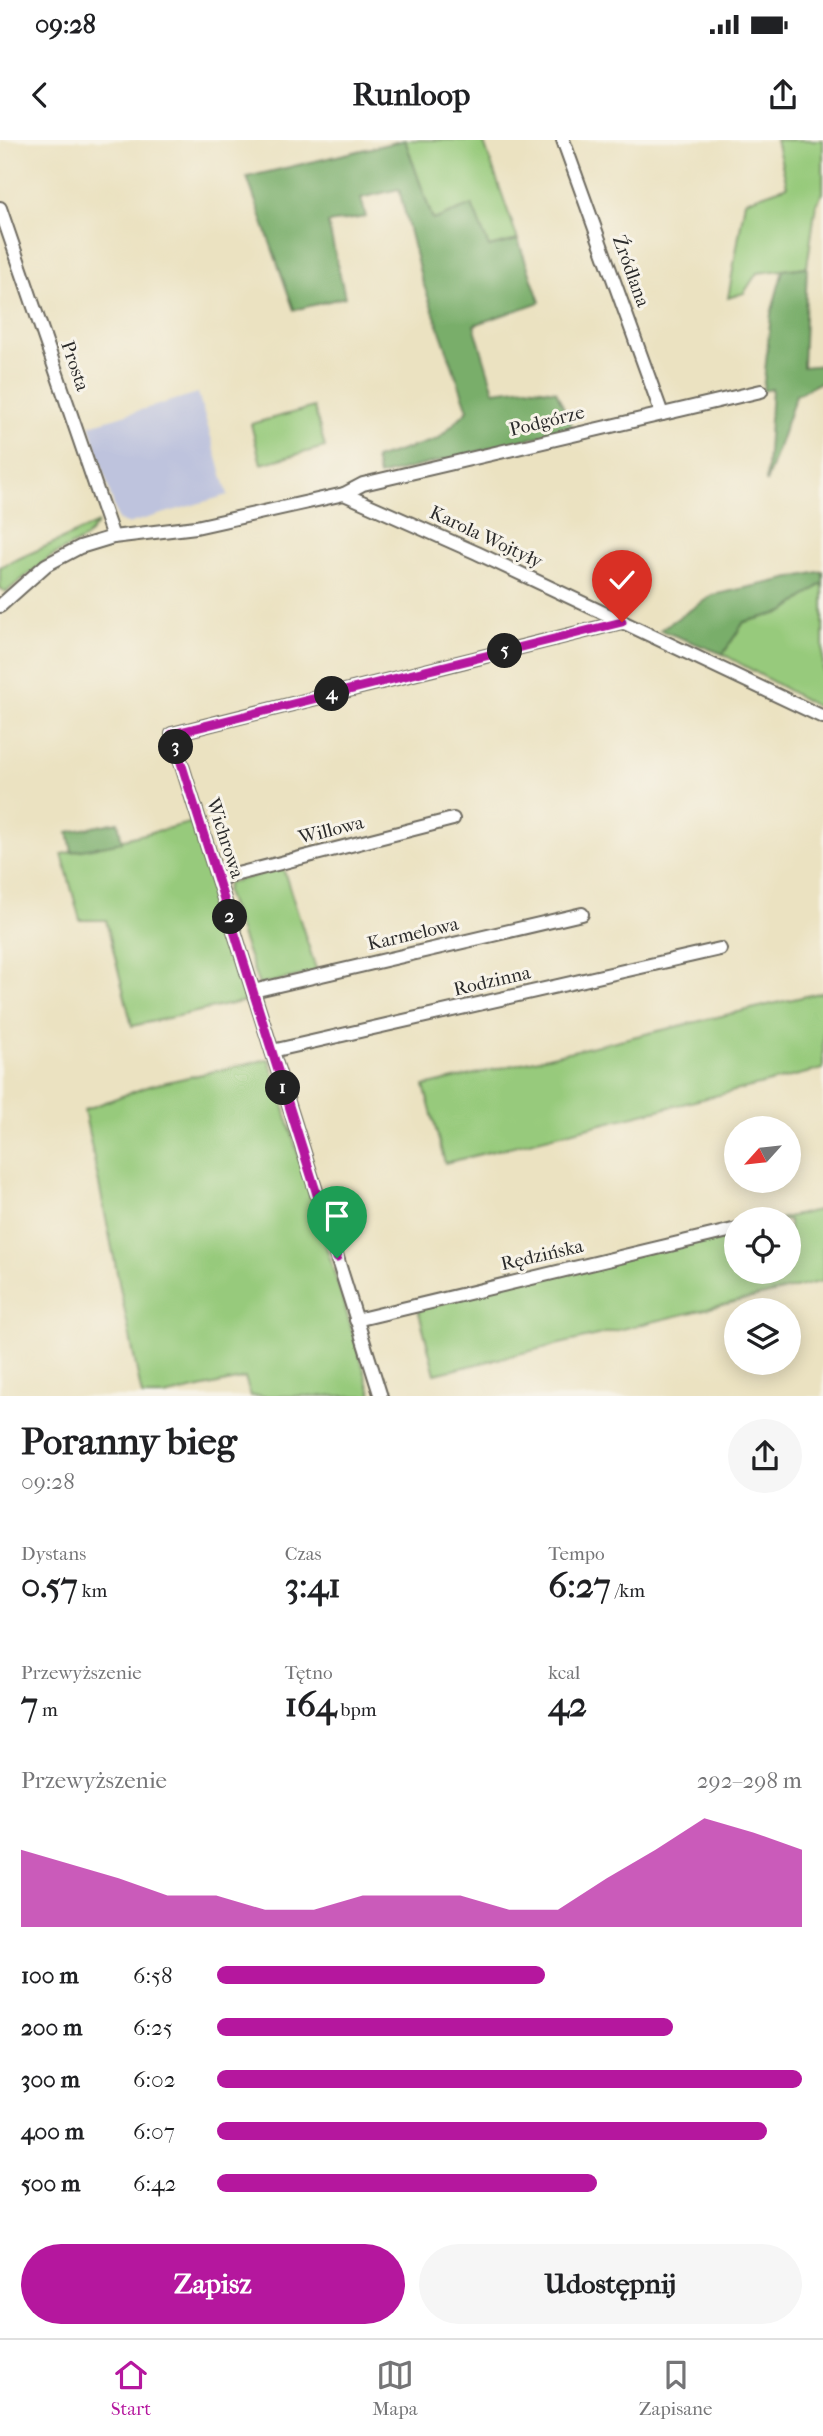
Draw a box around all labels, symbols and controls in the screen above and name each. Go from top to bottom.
text: 09:28 [35,9,96,40]
icon: back [21,76,59,114]
text: Runloop [353,76,470,113]
icon: share [764,76,802,114]
street label: Źródlana [608,232,654,310]
street label: Prosta [56,338,94,394]
street label: Podgórze [507,401,587,441]
street label: Karola Wojtyły [426,501,547,573]
pin [592,550,652,622]
icon: check [603,561,641,599]
pin: 5 [488,634,522,668]
text: 5 [500,639,509,661]
pin: 4 [314,676,350,712]
text: 4 [326,682,337,704]
pin: 3 [158,730,194,764]
text: 3 [172,735,179,757]
street label: Wichrowa [201,794,248,881]
street label: Willowa [295,811,366,849]
pin: 2 [212,900,247,934]
text: 2 [225,905,234,927]
street label: Karmelowa [365,913,461,955]
street label: Rodzinna [451,961,533,1001]
pin: 1 [266,1070,300,1105]
text: 1 [279,1076,286,1098]
north arrow [724,1116,802,1194]
map controls [724,1116,801,1375]
pin [307,1186,367,1258]
icon: arrive [318,1197,356,1235]
button: locate [724,1207,801,1284]
street label: Rędzińska [499,1235,586,1275]
button: layers [724,1298,801,1375]
text: Poranny bieg [21,1419,237,1464]
button: share [728,1419,802,1493]
text: 09:28 [21,1468,75,1495]
text: Dystans [21,1543,86,1565]
text: Czas [285,1543,322,1565]
text: Tempo [548,1543,605,1565]
text: 0.57 [21,1565,78,1606]
text: 3:41 [285,1565,341,1606]
text: 6:27 [548,1565,611,1606]
text: km [78,1580,107,1602]
text: /km [611,1580,645,1602]
text: Przewyższenie [21,1662,142,1684]
text: Tętno [285,1662,333,1684]
text: kcal [548,1662,580,1684]
text: 7 [21,1684,38,1725]
text: 164 [285,1684,337,1725]
text: 42 [548,1684,587,1725]
text: m [38,1699,58,1721]
text: bpm [337,1699,377,1721]
text: Przewyższenie [21,1767,167,1794]
text: 292–298 m [697,1767,802,1794]
text: 100 m [21,1962,79,1989]
text: 6:58 [133,1962,173,1989]
text: 200 m [21,2014,82,2041]
text: 6:25 [133,2014,173,2041]
text: 300 m [21,2066,80,2093]
text: 6:02 [133,2066,176,2093]
text: 400 m [21,2118,84,2145]
text: 6:07 [133,2118,175,2145]
text: 500 m [21,2170,80,2197]
text: 6:42 [133,2170,176,2197]
button: Zapisz [21,2244,405,2324]
button: Udostępnij [419,2244,802,2324]
tab: Start [111,2356,151,2420]
tab: Mapa [372,2356,418,2420]
tab: Zapisane [639,2356,712,2420]

